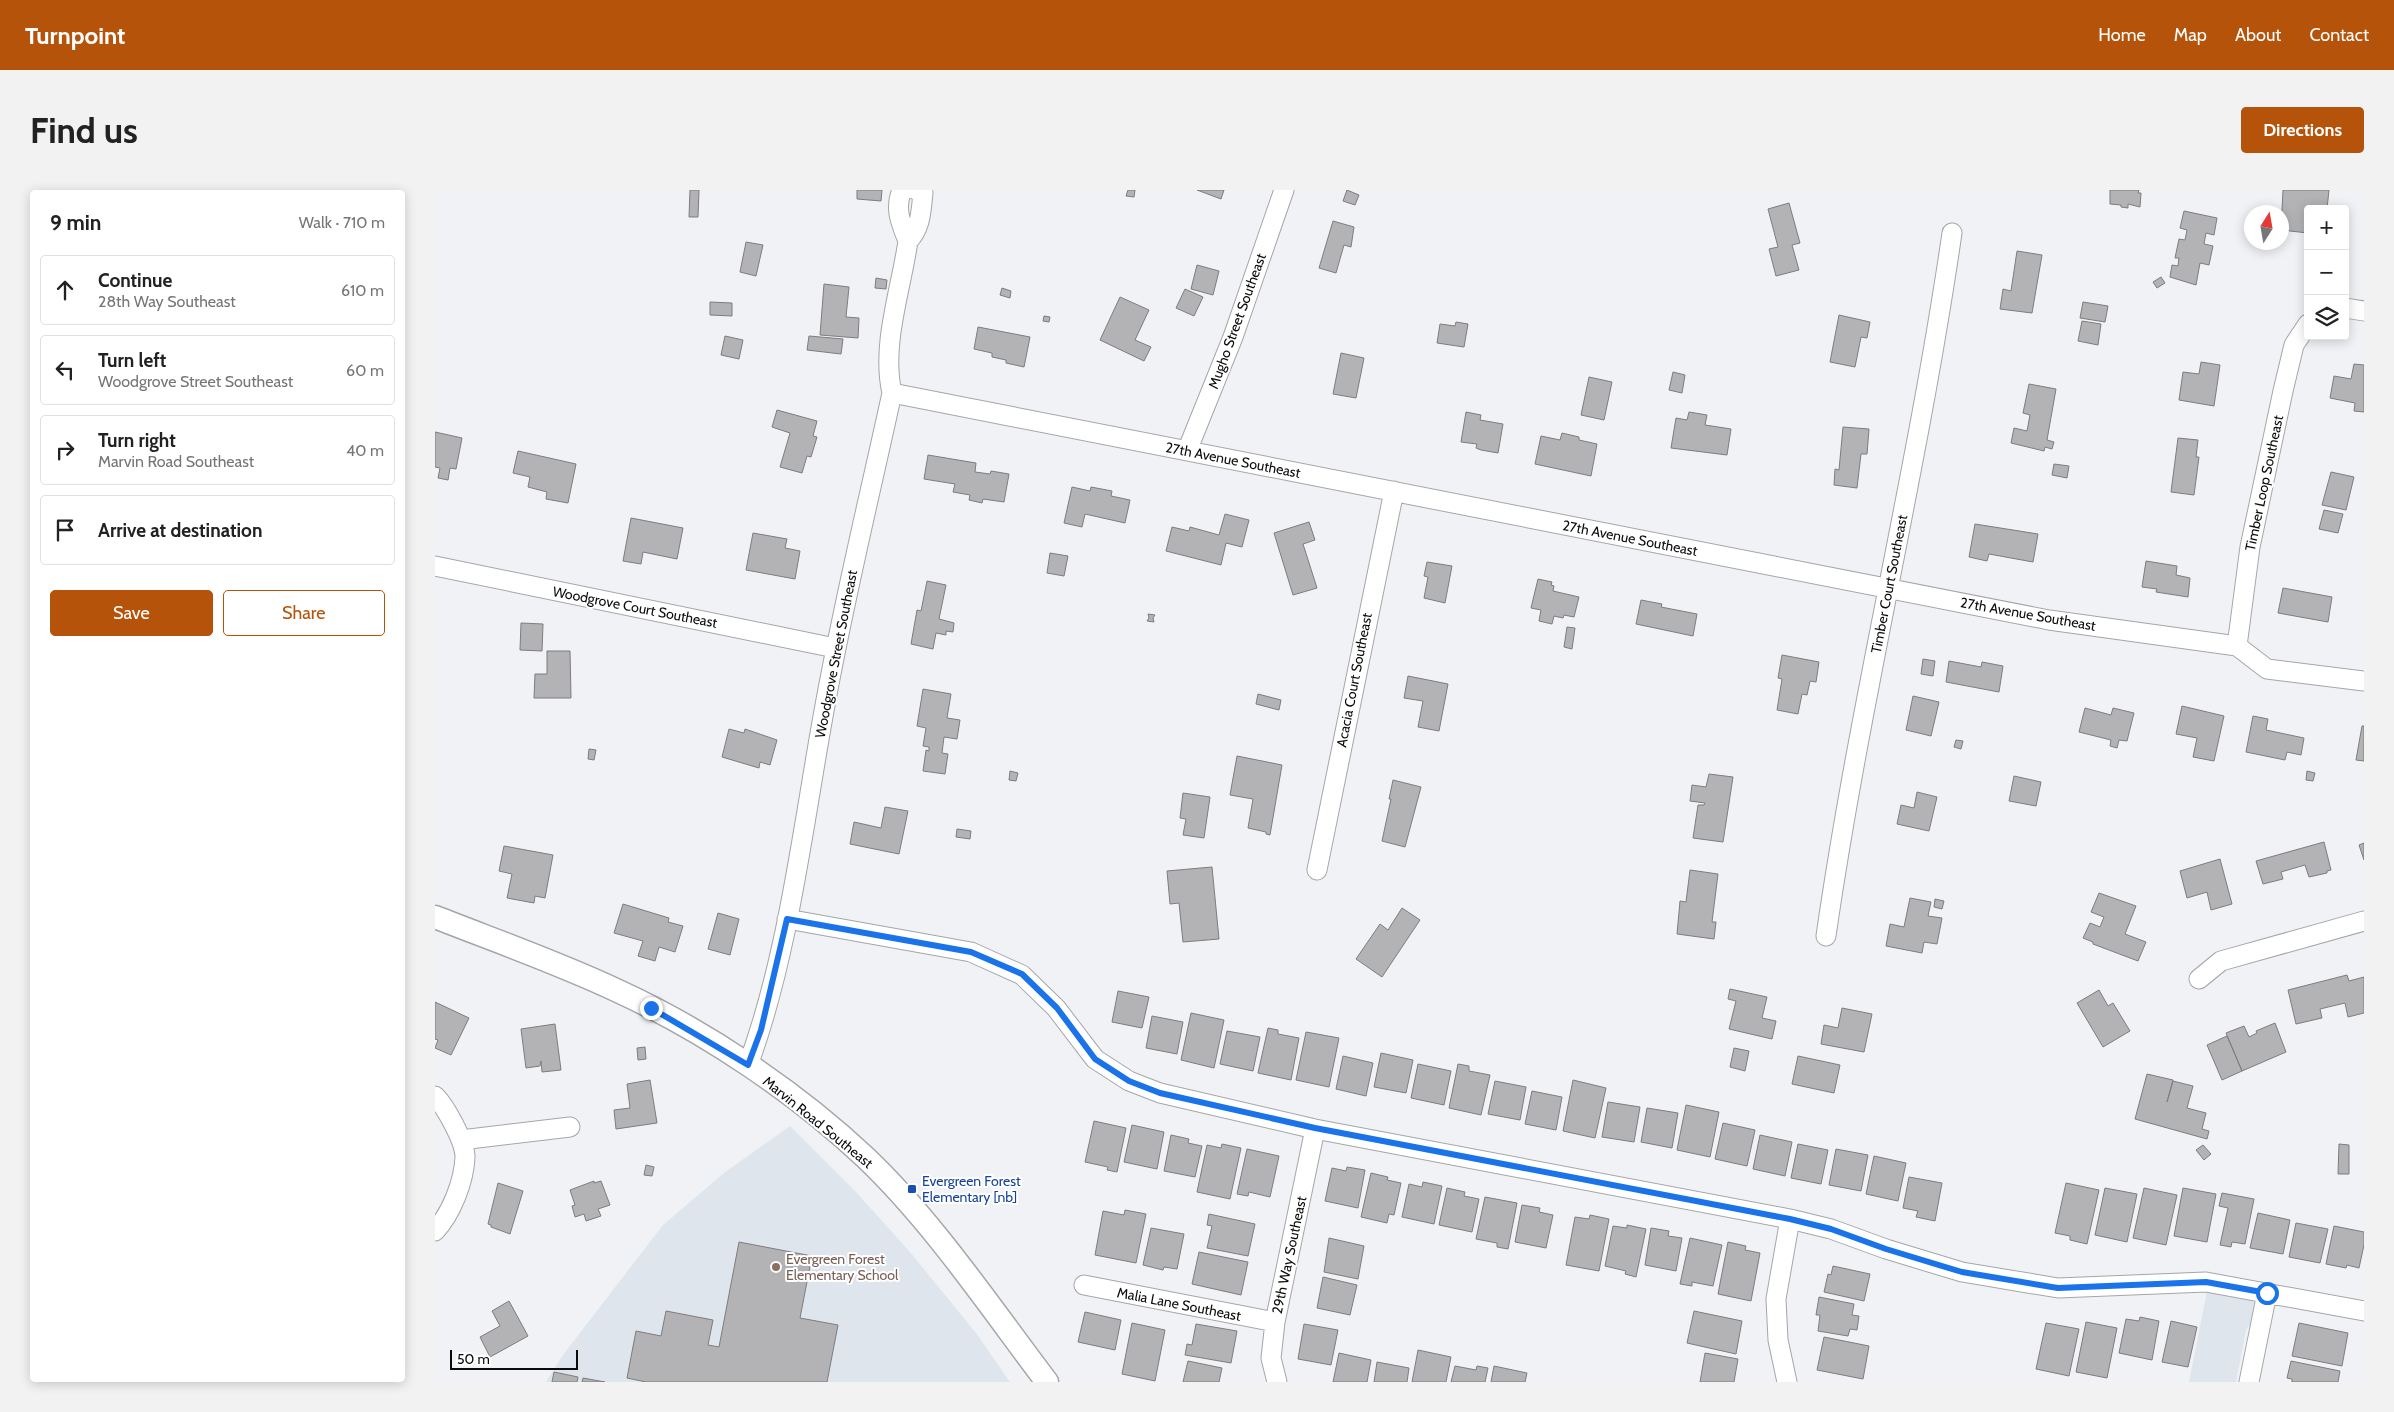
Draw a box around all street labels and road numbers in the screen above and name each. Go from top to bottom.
street label: Mugho Street Southeast [1204,250,1270,391]
street label: Timber Loop Southeast [2241,413,2287,552]
street label: 27th Avenue Southeast [1164,438,1302,482]
street label: Timber Court Southeast [1867,513,1911,655]
street label: 27th Avenue Southeast [1561,516,1699,560]
street label: Woodgrove Street Southeast [811,568,861,740]
street label: Woodgrove Court Southeast [551,582,719,632]
street label: 27th Avenue Southeast [1959,593,2097,635]
street label: Acacia Court Southeast [1332,611,1376,749]
street label: Marvin Road Southeast [759,1072,877,1172]
street label: 29th Way Southeast [1268,1194,1310,1316]
street label: Malia Lane Southeast [1115,1283,1243,1325]

